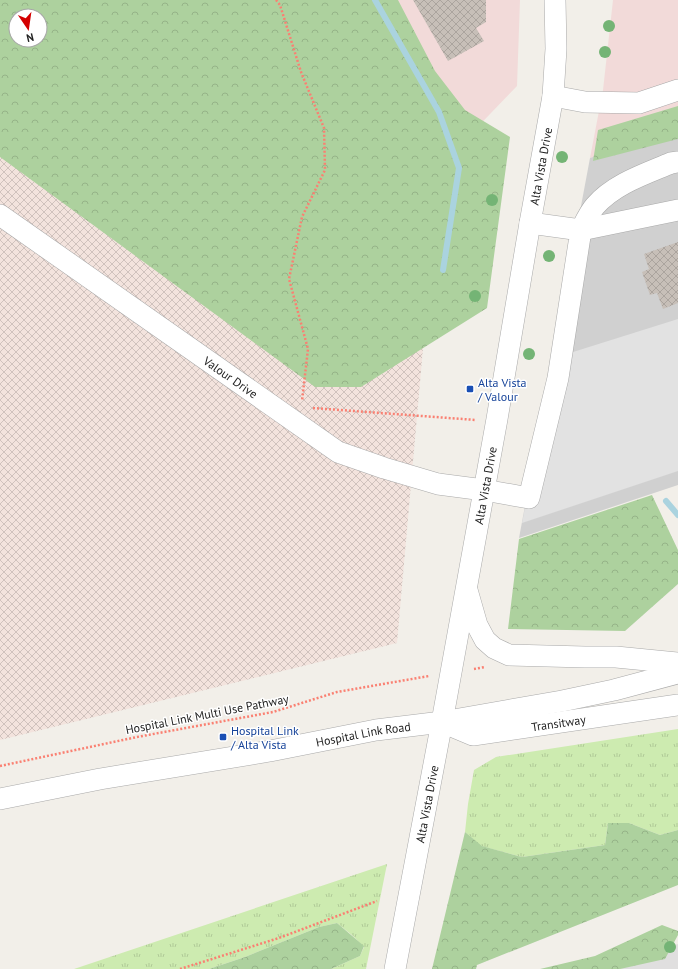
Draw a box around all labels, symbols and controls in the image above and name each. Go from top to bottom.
north arrow [8,8,48,48]
text: N [25,30,35,45]
street label: Alta Vista Drive [526,126,555,206]
street label: Valour Drive [200,352,261,401]
place label: Alta Vista / Valour [477,375,527,404]
marker: Alta Vista / Valour [465,384,475,394]
street label: Alta Vista Drive [471,445,499,525]
street label: Hospital Link Multi Use Pathway [124,691,290,737]
street label: Transitway [530,711,587,734]
street label: Hospital Link Road [314,718,411,749]
place label: Hospital Link / Alta Vista [230,723,299,752]
marker: Hospital Link / Alta Vista [218,732,228,742]
street label: Alta Vista Drive [412,764,441,844]

